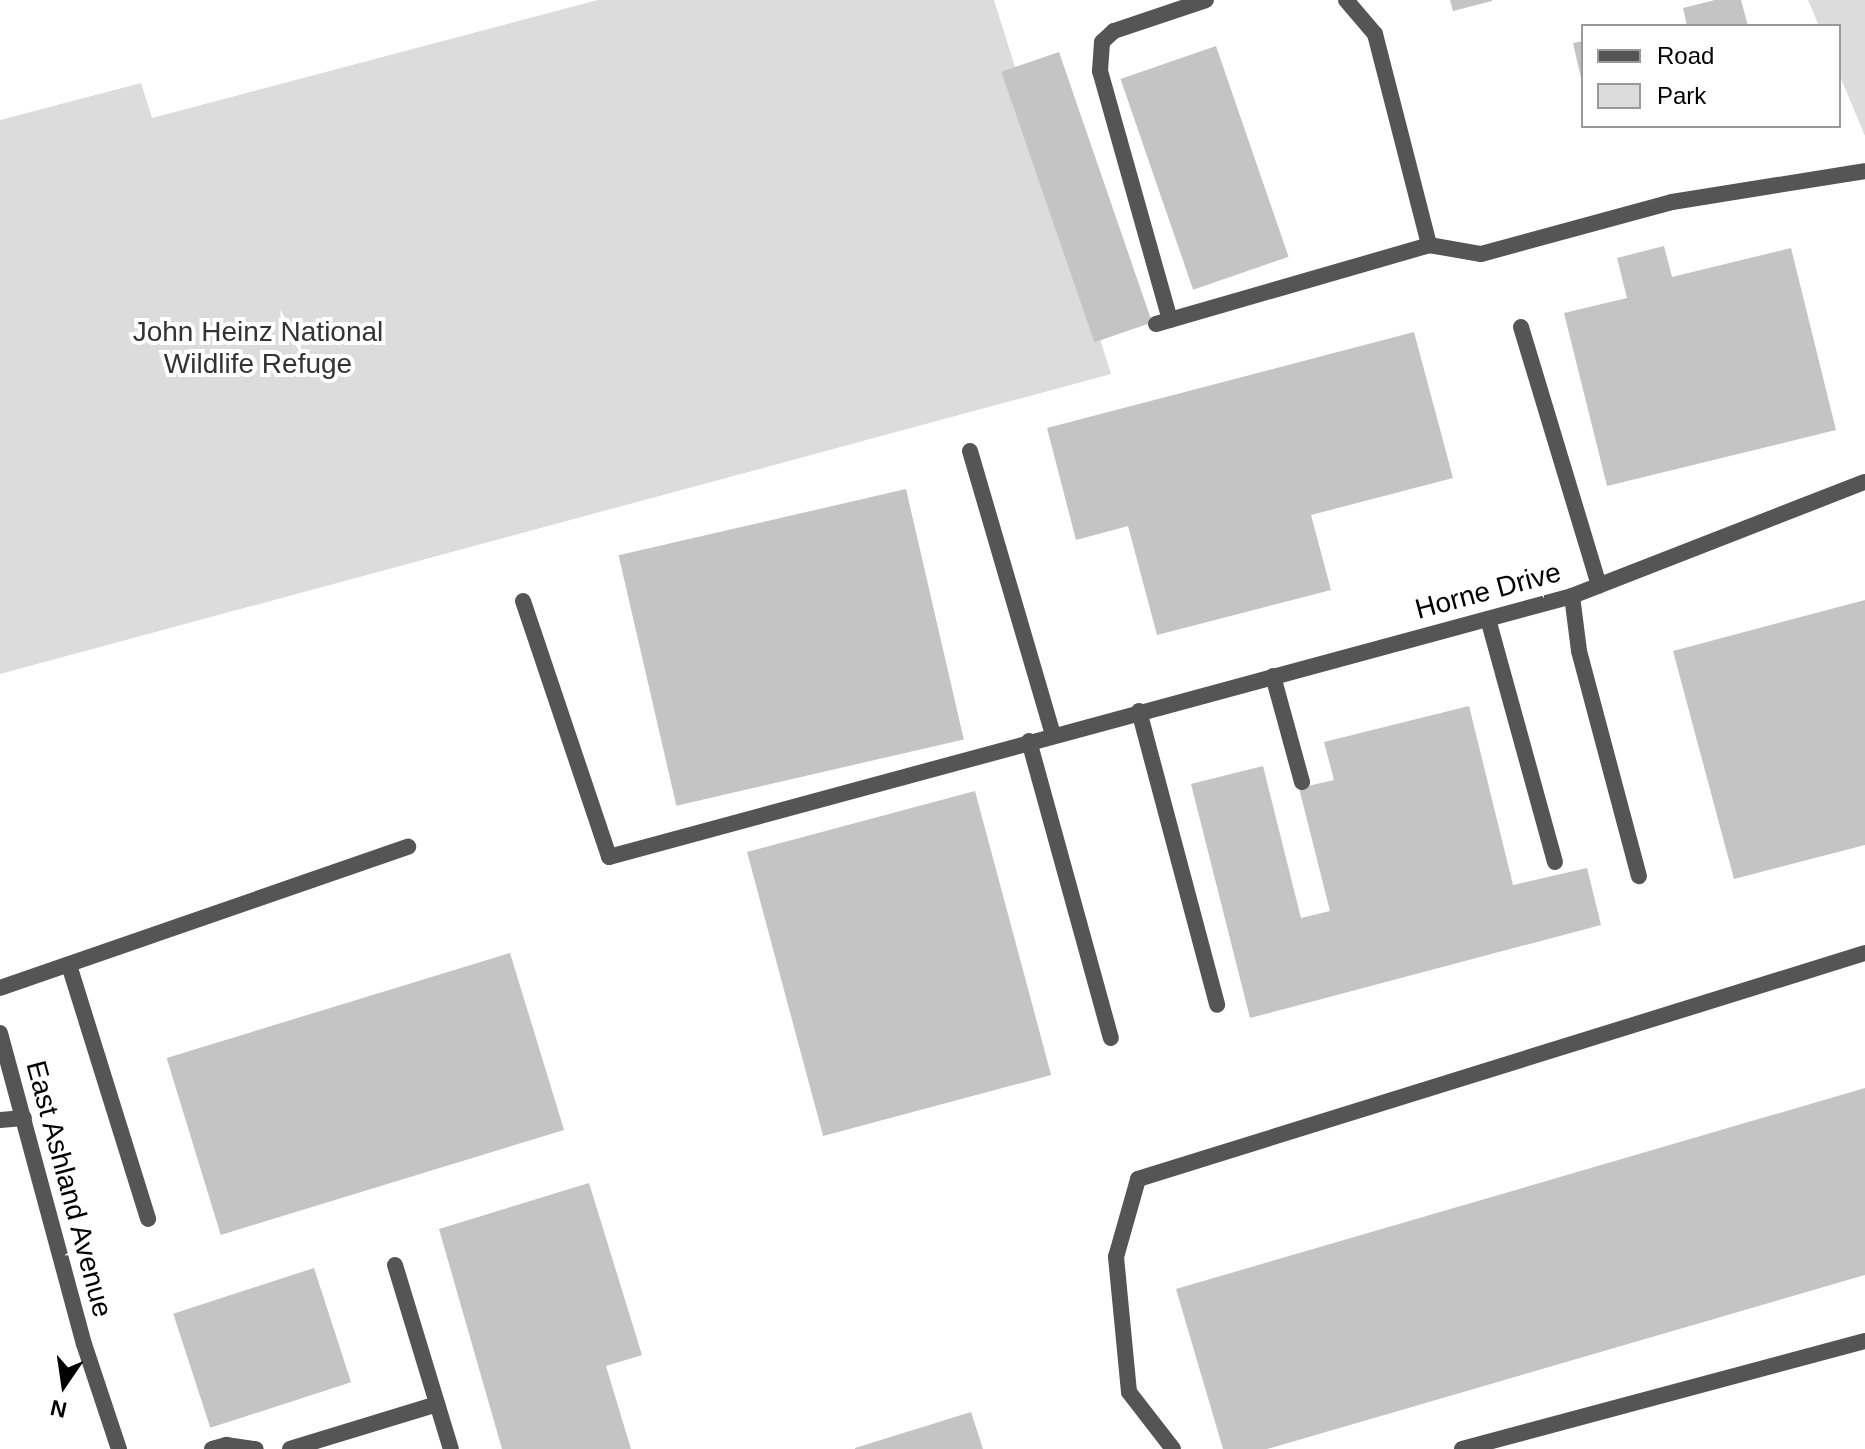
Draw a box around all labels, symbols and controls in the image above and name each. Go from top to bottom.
legend [1581,24,1841,128]
text: Road [1657,42,1714,69]
text: Park [1657,82,1706,109]
park label: John Heinz National Wildlife Refuge [133,315,383,381]
street label: Horne Drive [1412,555,1564,627]
street label: East Ashland Avenue [18,1056,120,1322]
north arrow [24,1345,104,1425]
text: N [48,1395,69,1423]

